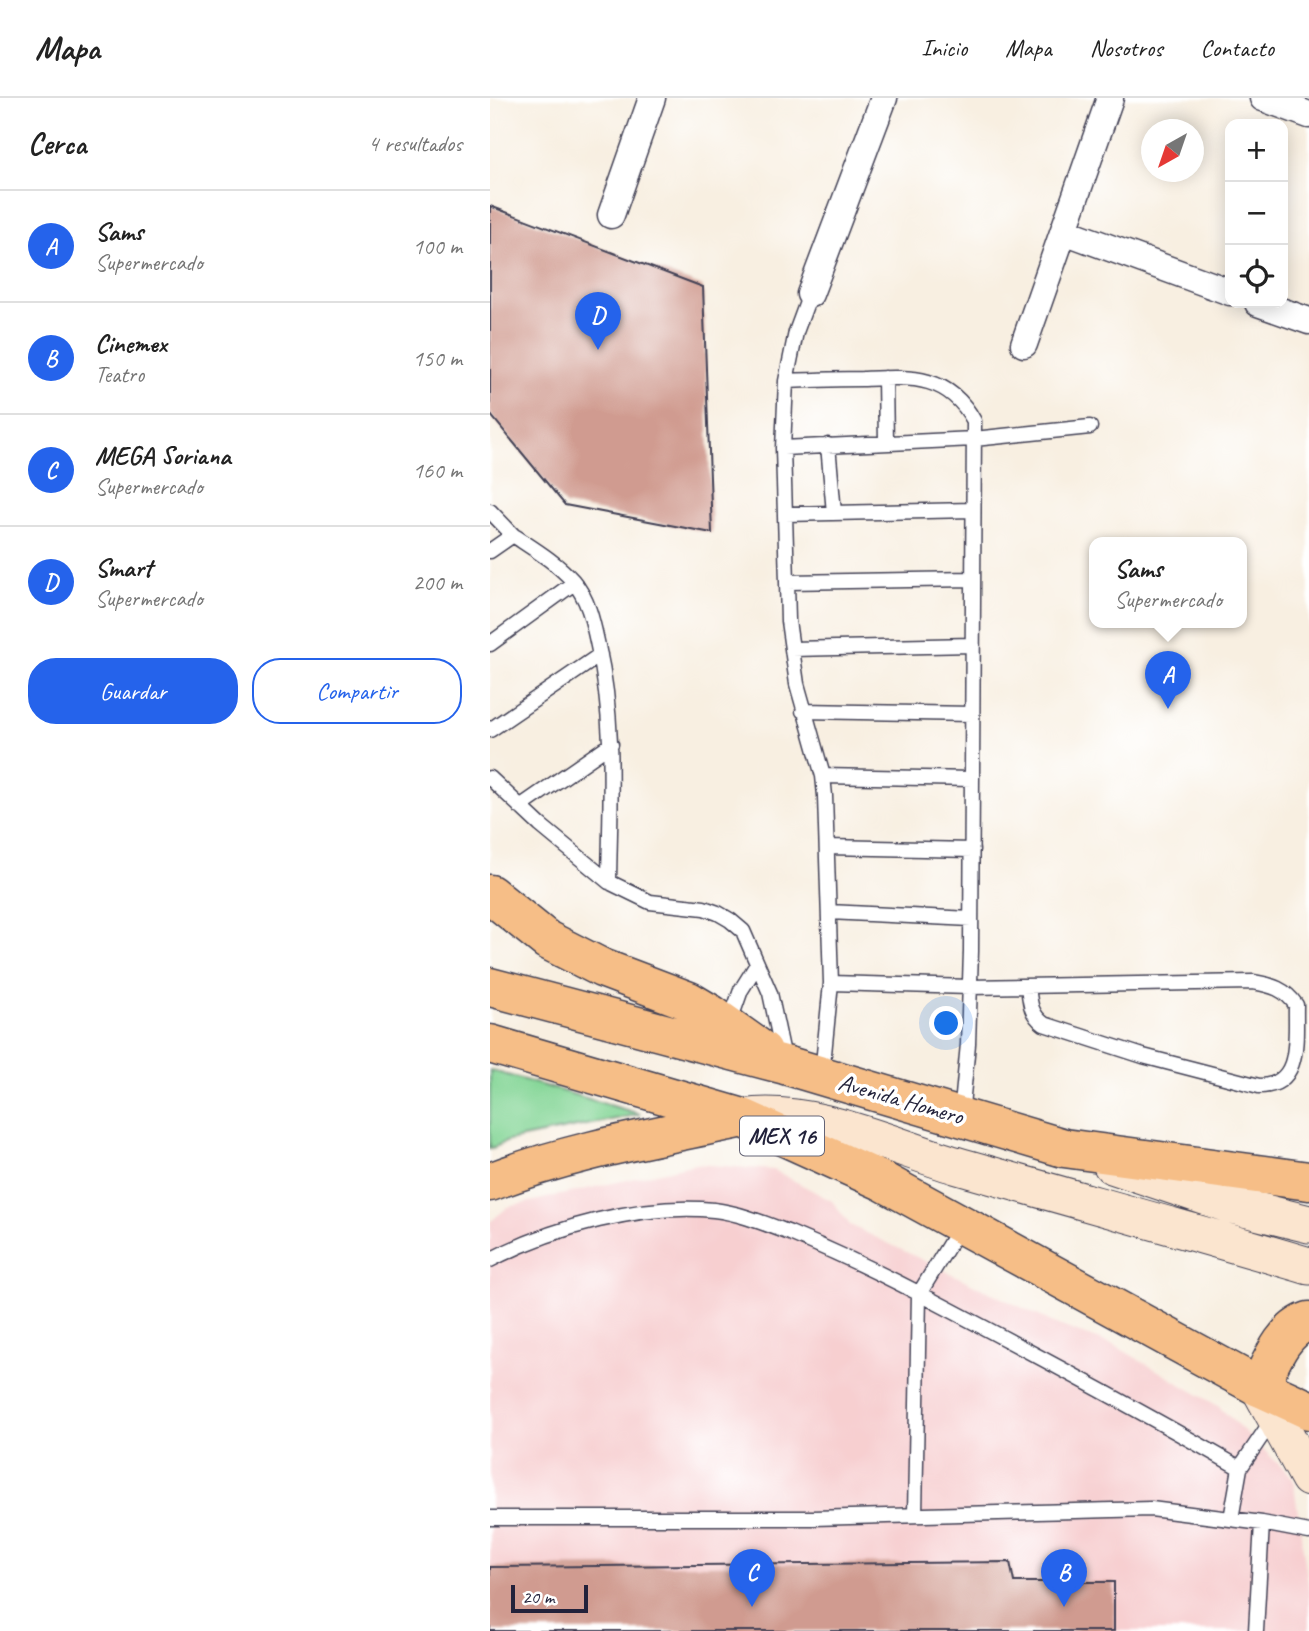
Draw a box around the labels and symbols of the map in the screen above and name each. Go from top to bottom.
north arrow [1141,119,1204,182]
pin: D [575,292,621,350]
pin: A [1145,651,1191,709]
your location [929,1006,963,1040]
street label: Avenida Homero [835,1067,968,1132]
road number: MEX 16 [740,1116,824,1156]
pin: C [729,1549,775,1607]
pin: B [1041,1549,1087,1607]
scale bar [511,1582,588,1614]

